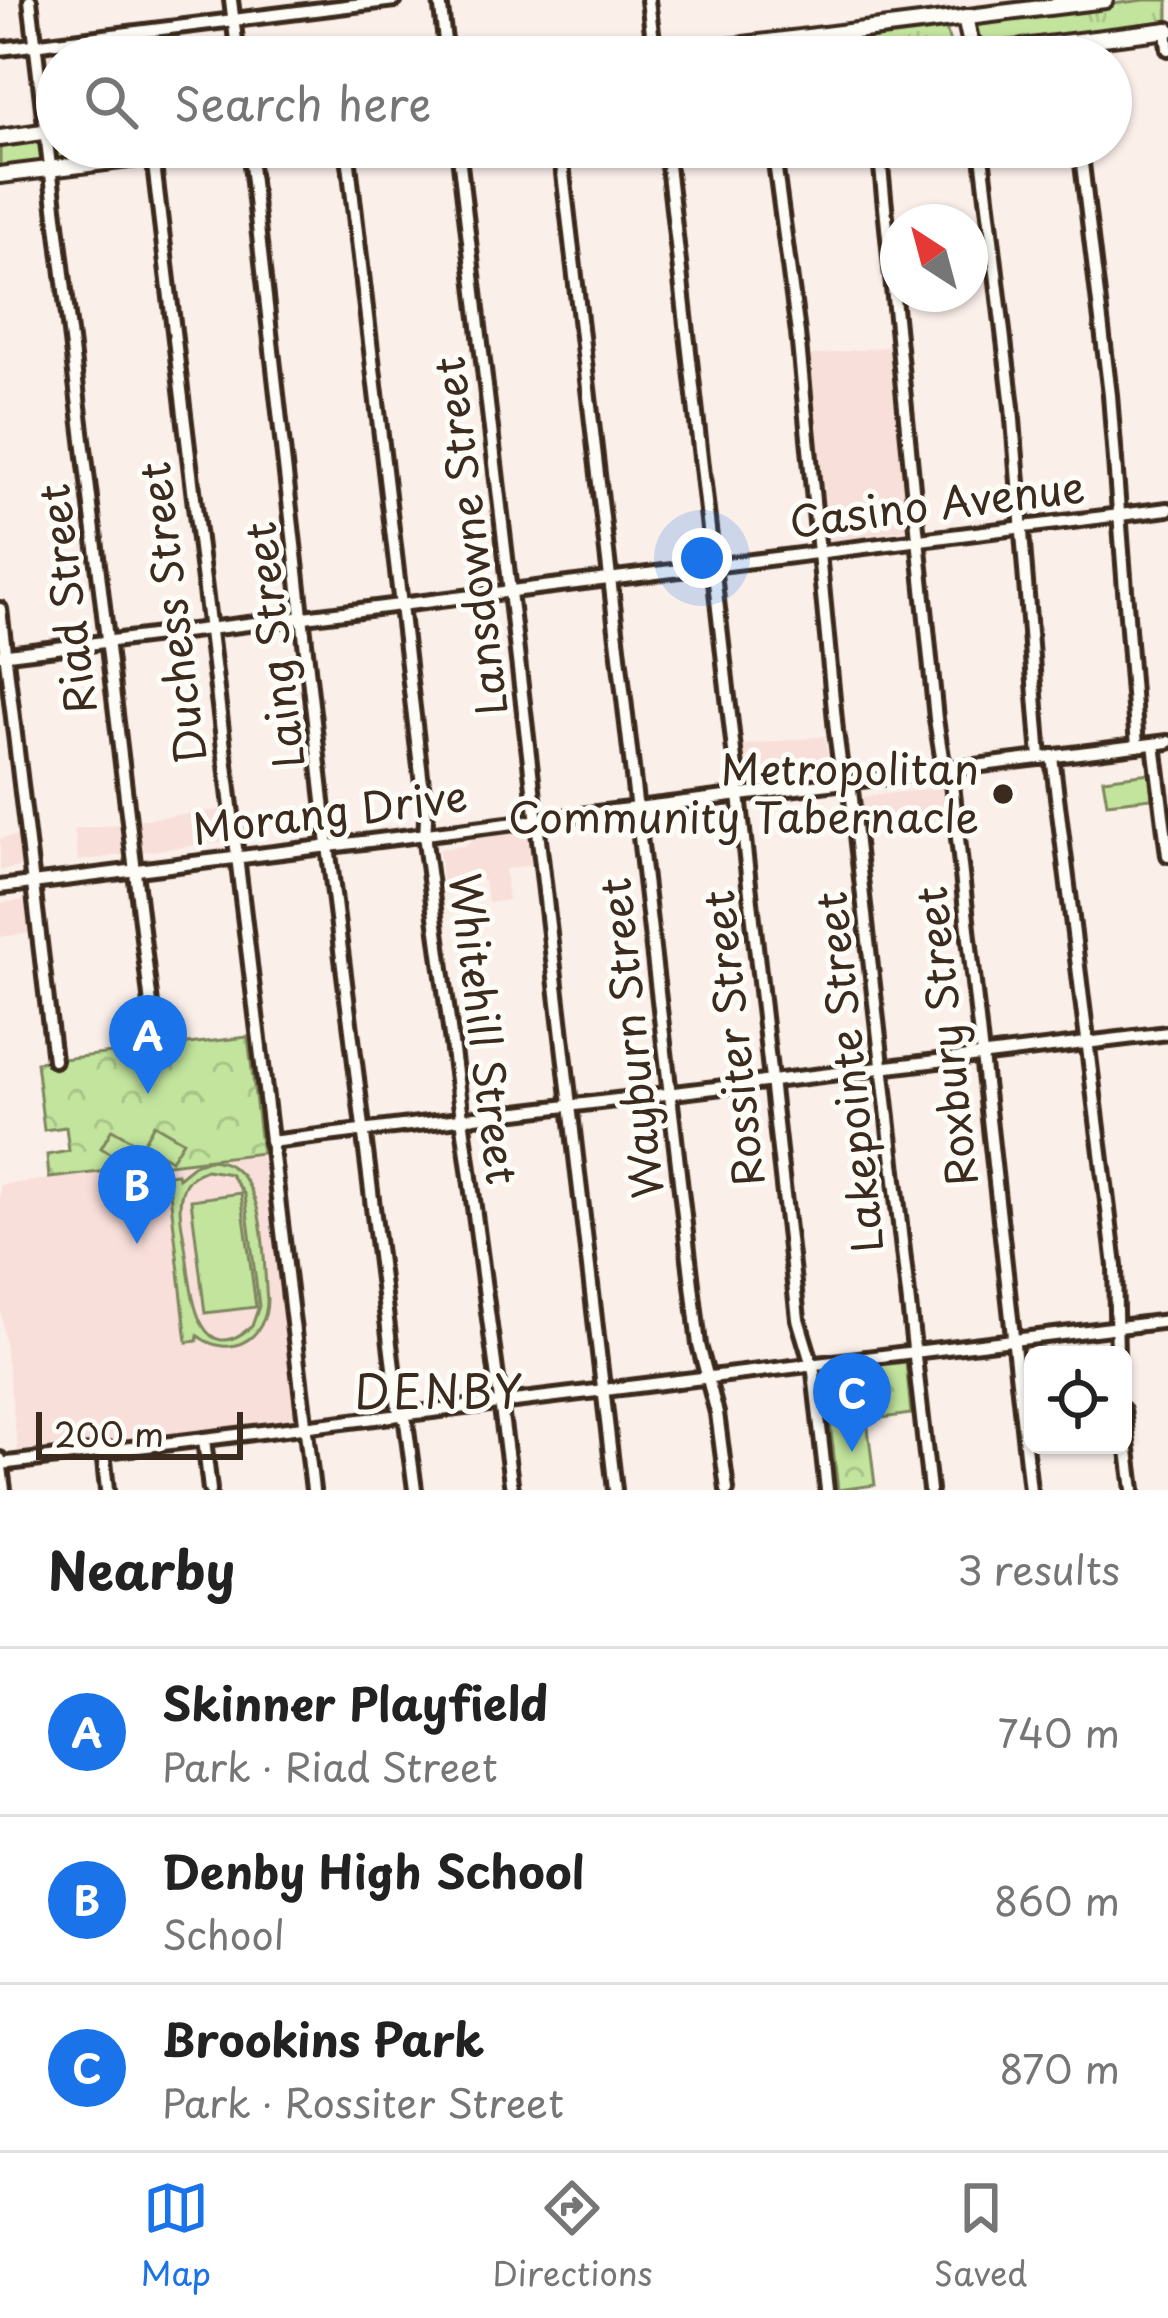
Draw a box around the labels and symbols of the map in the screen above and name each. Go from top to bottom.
north arrow [880,204,988,312]
street label: Lansdowne Street [415,353,522,719]
street label: Casino Avenue [786,453,1088,552]
street label: Duchess Street [121,459,220,768]
street label: Riad Street [20,481,111,718]
street label: Laing Street [226,519,319,772]
your location [672,528,732,588]
place label: Metropolitan Community Tabernacle [508,736,979,847]
street label: Morang Drive [189,762,471,859]
marker: Metropolitan Community Tabernacle [990,781,1016,807]
street label: Whitehill Street [435,870,536,1188]
street label: Wayburn Street [581,875,678,1202]
street label: Roxbury Street [897,884,992,1189]
street label: Rossiter Street [685,887,778,1189]
street label: Lakepointe Street [797,889,898,1256]
pin: A [109,995,187,1094]
pin: B [98,1145,176,1244]
pin: C [813,1353,891,1452]
district label: DENBY [354,1356,526,1424]
scale bar [36,1406,243,1459]

